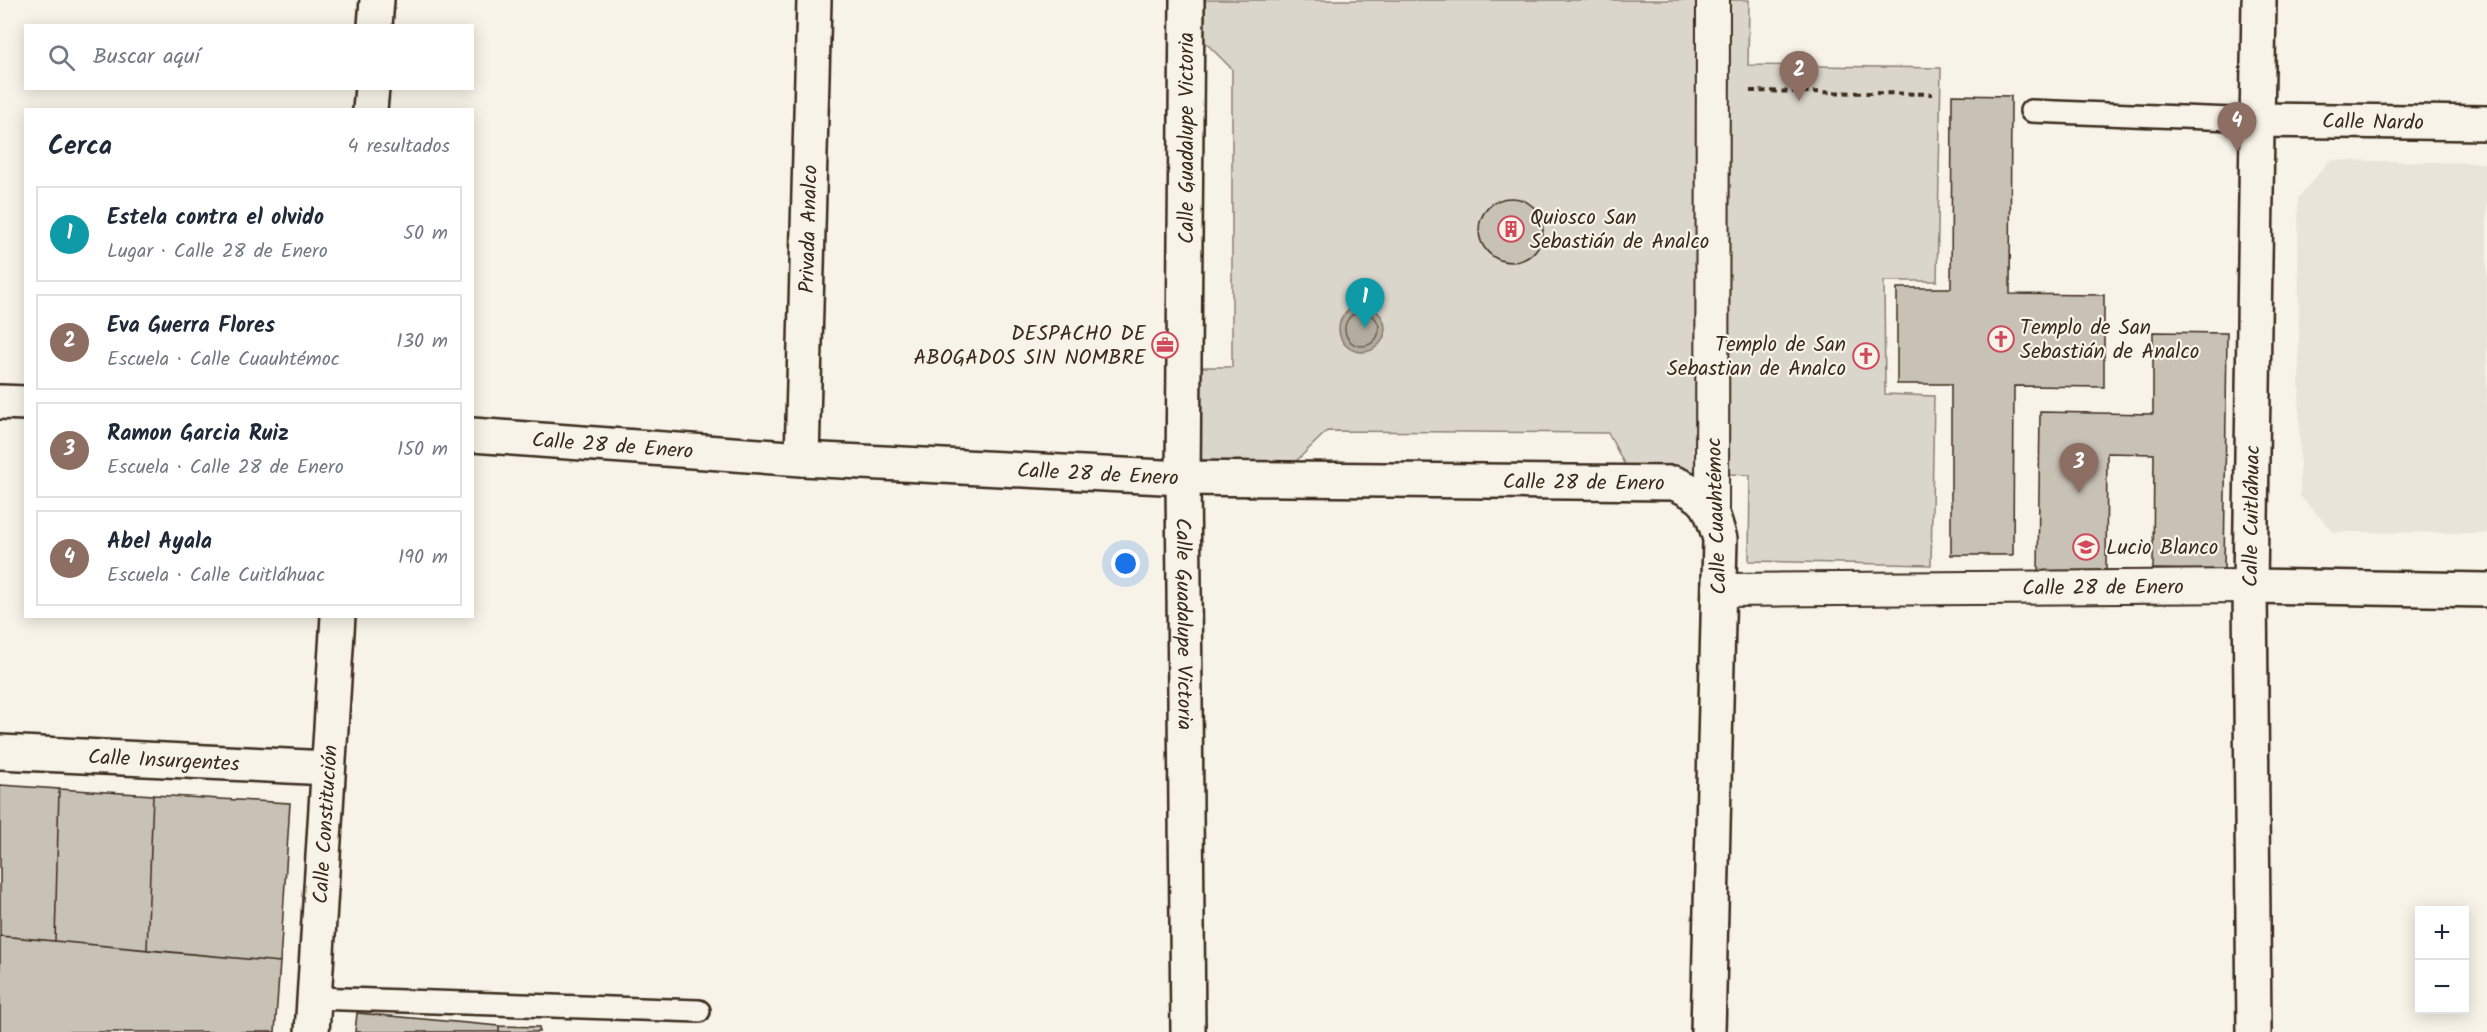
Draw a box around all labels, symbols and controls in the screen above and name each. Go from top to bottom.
search box [24,24,474,90]
street label: Calle Guadalupe Victoria [1171,32,1204,244]
text: Buscar aquí [93,40,200,75]
icon: search [45,41,78,74]
pin: 2 [1780,51,1818,101]
pin: 4 [2218,102,2256,152]
street label: Calle Nardo [2322,106,2424,140]
text: Cerca [48,126,112,168]
text: 4 resultados [348,131,450,163]
street label: Privada Analco [791,164,828,294]
text: Estela contra el olvido [107,201,324,236]
place label: Quiosco San Sebastián de Analco [1530,202,1709,259]
building icon: Quiosco San Sebastián de Analco [1496,214,1526,244]
text: 1 [66,218,73,250]
text: 50 m [403,218,448,250]
text: Lugar · Calle 28 de Enero [107,236,328,268]
pin: 1 [1346,278,1384,328]
text: Eva Guerra Flores [107,309,275,344]
place label: Templo de San Sebastián de Analco [2020,312,2199,369]
place label: DESPACHO DE ABOGADOS SIN NOMBRE [914,318,1147,375]
church icon: Templo de San Sebastián de Analco [1986,324,2016,354]
text: 2 [64,326,75,358]
text: 130 m [396,326,448,358]
place label: Templo de San Sebastian de Analco [1667,329,1846,386]
office icon: DESPACHO DE ABOGADOS SIN NOMBRE [1150,330,1180,360]
church icon: Templo de San Sebastian de Analco [1851,341,1881,371]
text: Escuela · Calle Cuauhtémoc [107,344,340,376]
text: Ramon Garcia Ruiz [107,417,289,452]
street label: Calle 28 de Enero [531,424,694,469]
text: 3 [64,434,75,466]
text: 150 m [397,434,448,466]
street label: Calle Cuauhtémoc [1698,437,1737,595]
pin: 3 [2060,444,2098,493]
street label: Calle Cuitláhuac [2235,445,2270,587]
text: Escuela · Calle 28 de Enero [107,452,344,484]
street label: Calle 28 de Enero [1016,455,1179,496]
street label: Calle 28 de Enero [1503,466,1665,501]
street label: Calle Guadalupe Victoria [1165,518,1200,730]
text: Abel Ayala [107,525,212,560]
school or university icon: Lucio Blanco [2071,532,2101,562]
place label: Lucio Blanco [2106,532,2218,565]
text: 4 [64,542,75,574]
text: 190 m [398,542,448,574]
your location [1111,549,1140,578]
text: Escuela · Calle Cuitláhuac [107,560,325,592]
street label: Calle 28 de Enero [2022,571,2184,606]
street label: Calle Insurgentes [87,741,240,782]
street label: Calle Constitución [305,744,348,905]
map controls [2415,906,2469,1014]
button: + [2415,906,2469,960]
button: − [2415,960,2469,1014]

